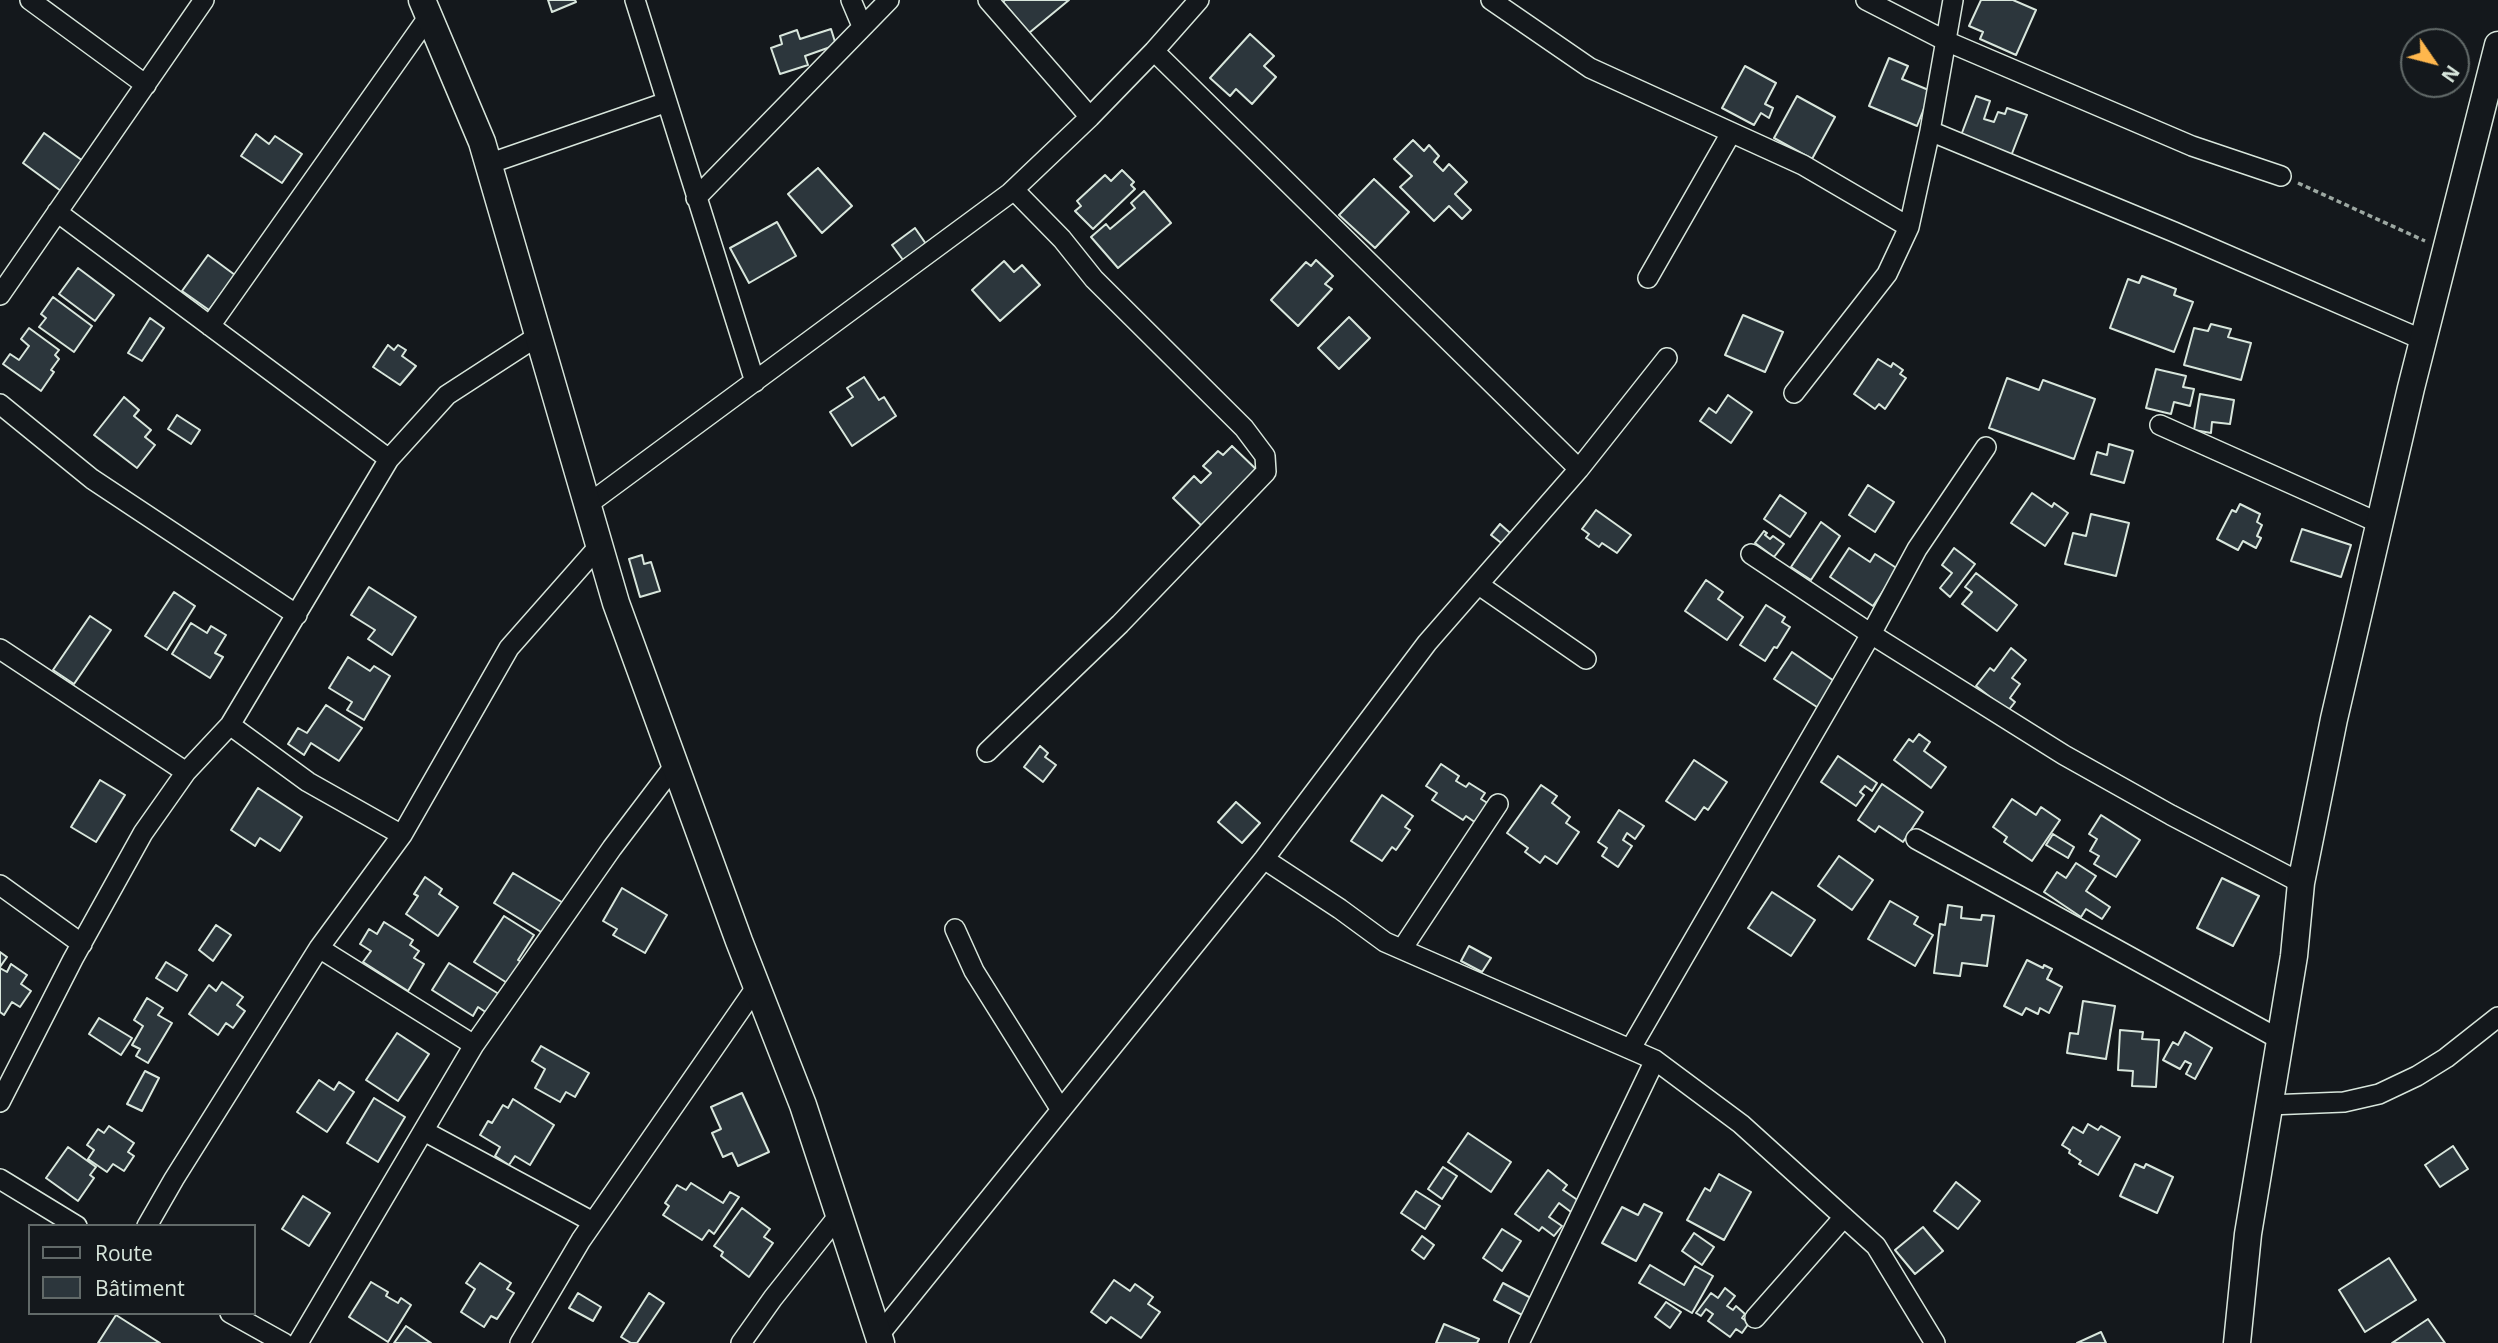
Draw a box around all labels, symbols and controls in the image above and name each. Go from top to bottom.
north arrow [2400,28,2470,98]
text: N [2435,60,2466,88]
legend [28,1224,256,1315]
text: Route [95,1239,153,1267]
text: Bâtiment [95,1274,185,1302]

